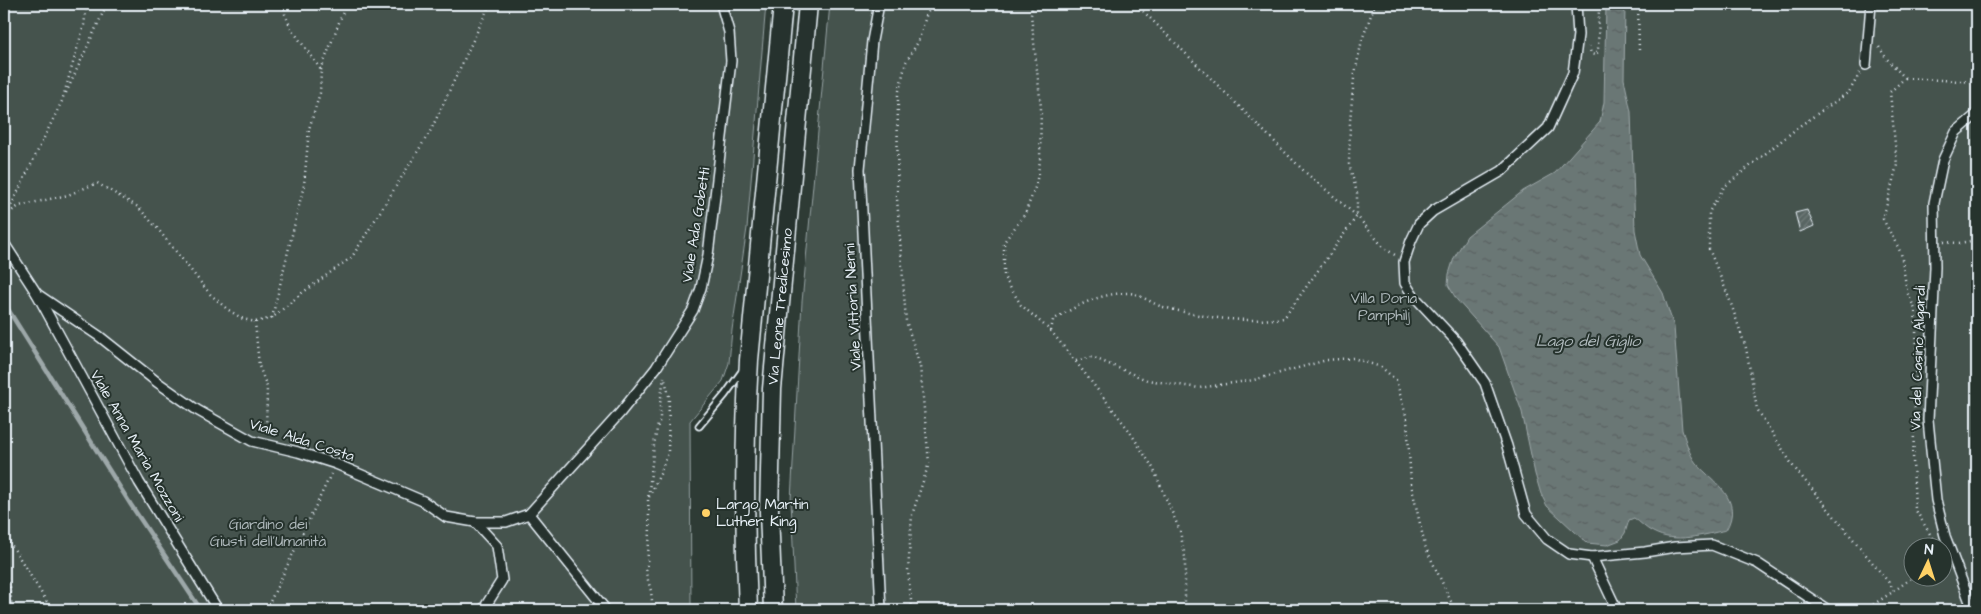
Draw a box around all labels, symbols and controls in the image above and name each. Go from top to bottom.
street label: Viale Ada Gobetti [677,165,716,284]
street label: Via Leone Tredicesimo [762,227,798,386]
street label: Viale Vittoria Nenni [839,242,867,371]
street label: Via del Casino Algardi [1905,284,1932,431]
park label: Villa Doria Pamphilj [1351,288,1418,326]
water label: Lago del Giglio [1536,330,1641,353]
street label: Viale Anna Maria Mozzoni [85,366,189,526]
street label: Viale Alda Costa [247,413,358,467]
place label: Largo Martin Luther King [716,494,809,533]
marker: Largo Martin Luther King [700,507,712,519]
park label: Giardino dei Giusti dell'Umanità [210,514,327,552]
north arrow [1904,536,1954,586]
text: N [1924,540,1934,560]

